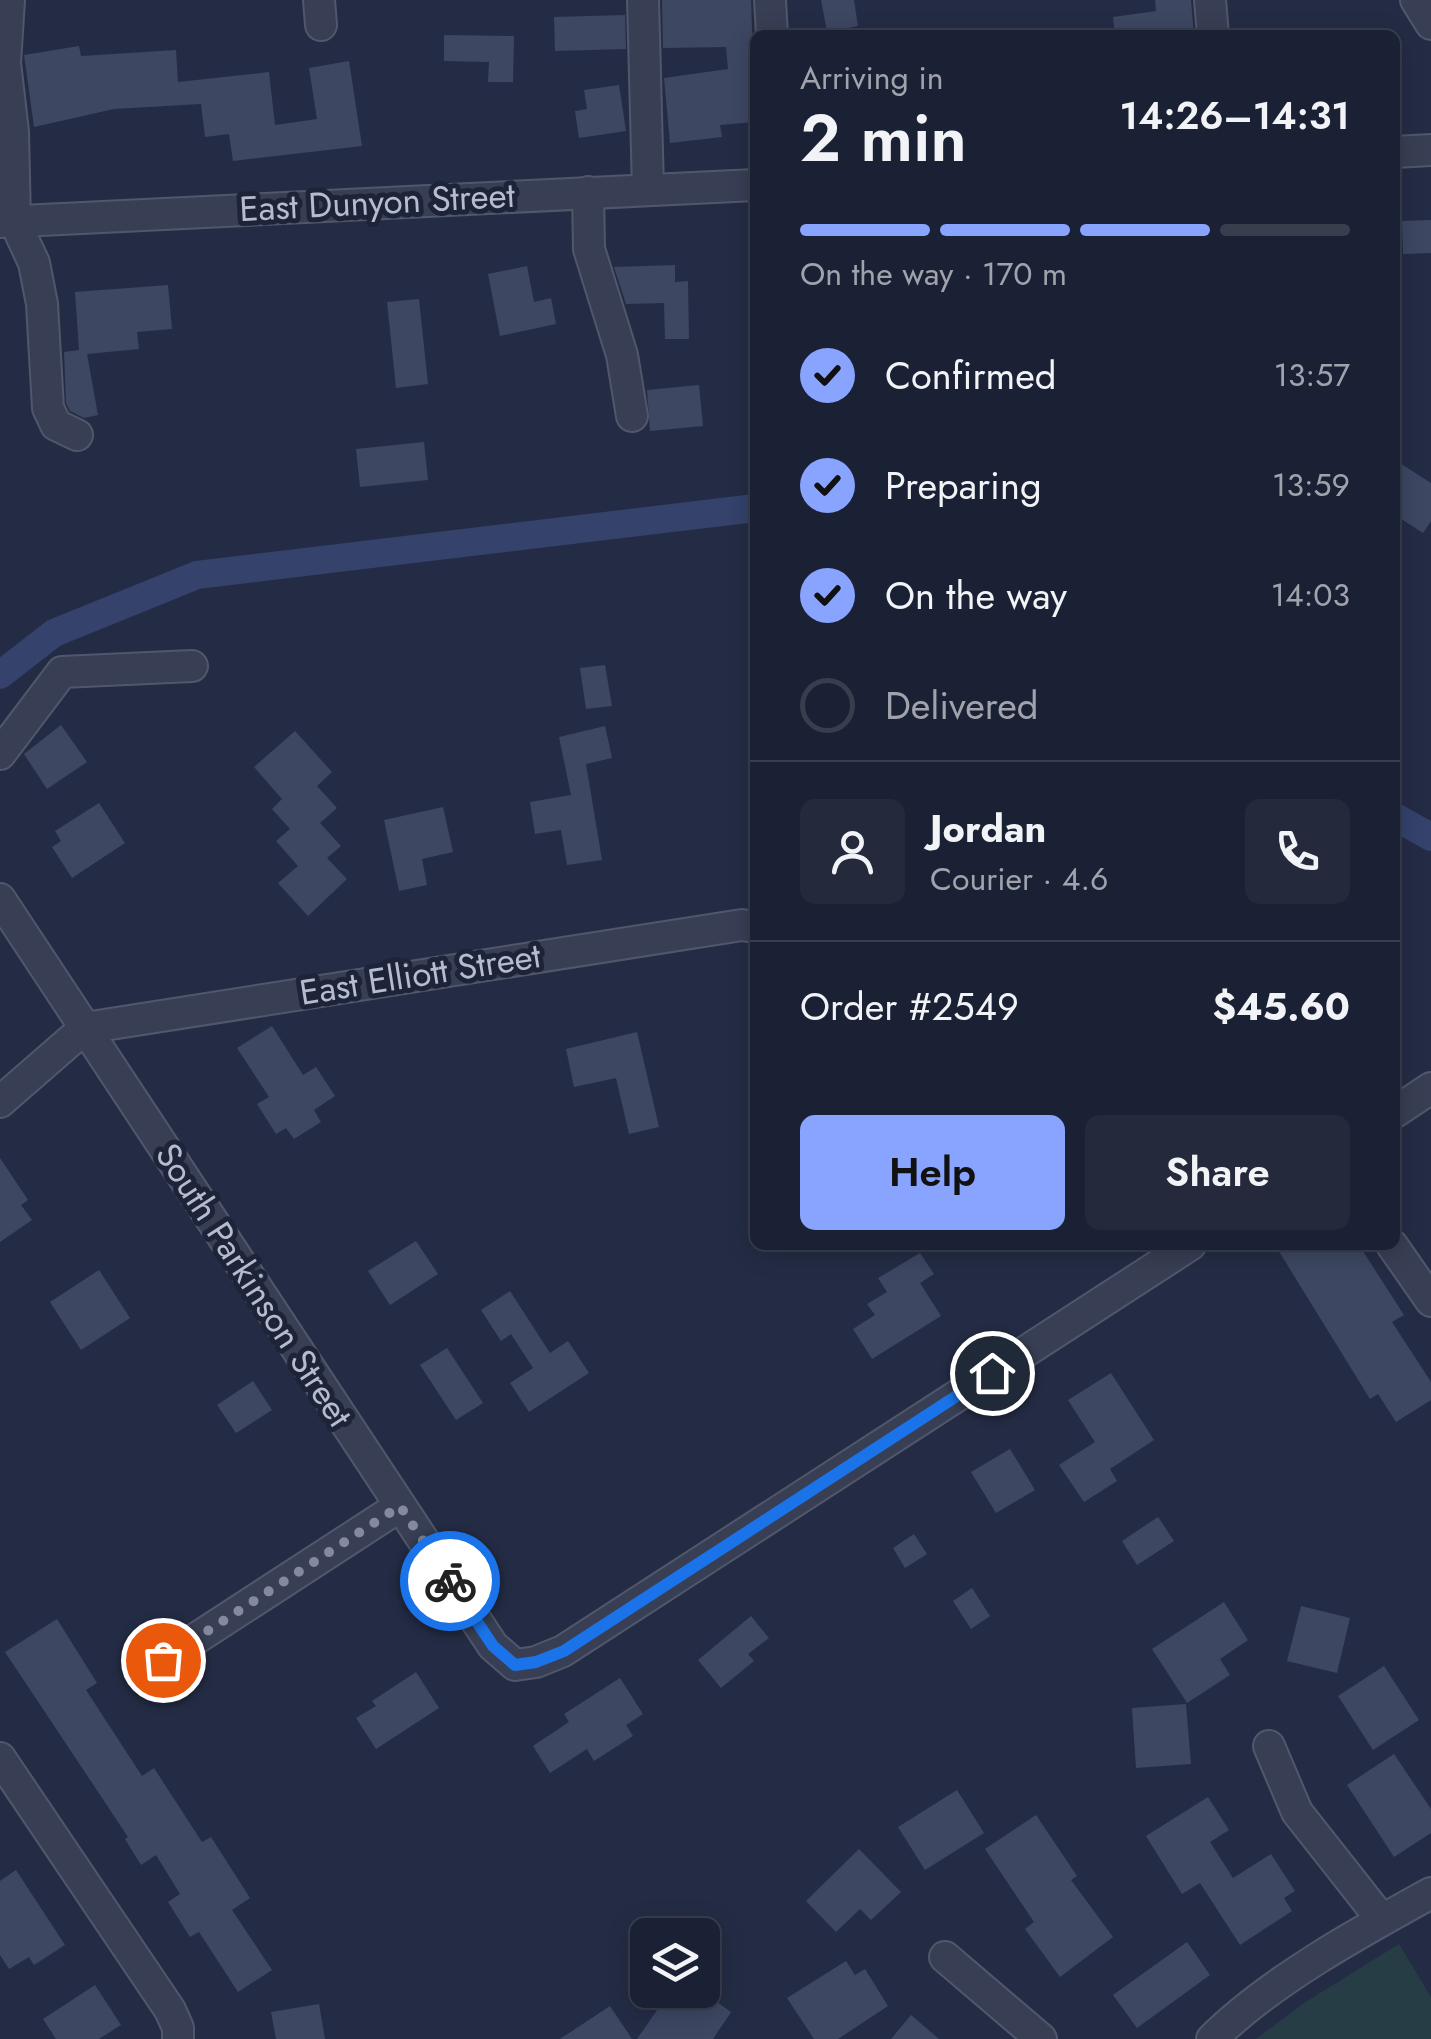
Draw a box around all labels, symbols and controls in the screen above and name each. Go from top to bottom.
text: Arriving in [800,55,944,101]
text: 14:26–14:31 [1120,88,1350,143]
text: 2 min [800,91,967,185]
street label: East Dunyon Street [238,170,517,234]
text: On the way · 170 m [800,251,1067,297]
icon: check [800,348,855,403]
text: Confirmed [885,348,1056,403]
text: 13:57 [1274,352,1350,398]
icon: check [800,458,855,513]
text: Preparing [885,458,1042,513]
text: 13:59 [1272,462,1350,508]
icon: check [800,568,855,623]
text: On the way [885,568,1067,623]
text: 14:03 [1271,572,1350,618]
text: Delivered [885,678,1038,733]
button: person [800,799,905,904]
button: phone [1245,799,1350,904]
text: Jordan [930,801,1046,856]
text: Courier · 4.6 [930,856,1108,902]
street label: East Elliott Street [296,930,545,1018]
text: Order #2549 [800,979,1019,1034]
text: $45.60 [1213,979,1350,1034]
button: Help [800,1115,1065,1230]
button: Share [1085,1115,1350,1230]
street label: South Parkinson Street [143,1133,365,1437]
pin [950,1331,1035,1416]
icon: home [965,1346,1020,1401]
courier [400,1531,500,1631]
icon: bike [423,1554,478,1609]
pin [121,1618,206,1703]
icon: bag [136,1633,191,1688]
map controls [630,1918,720,2008]
button: layers [630,1918,720,2008]

